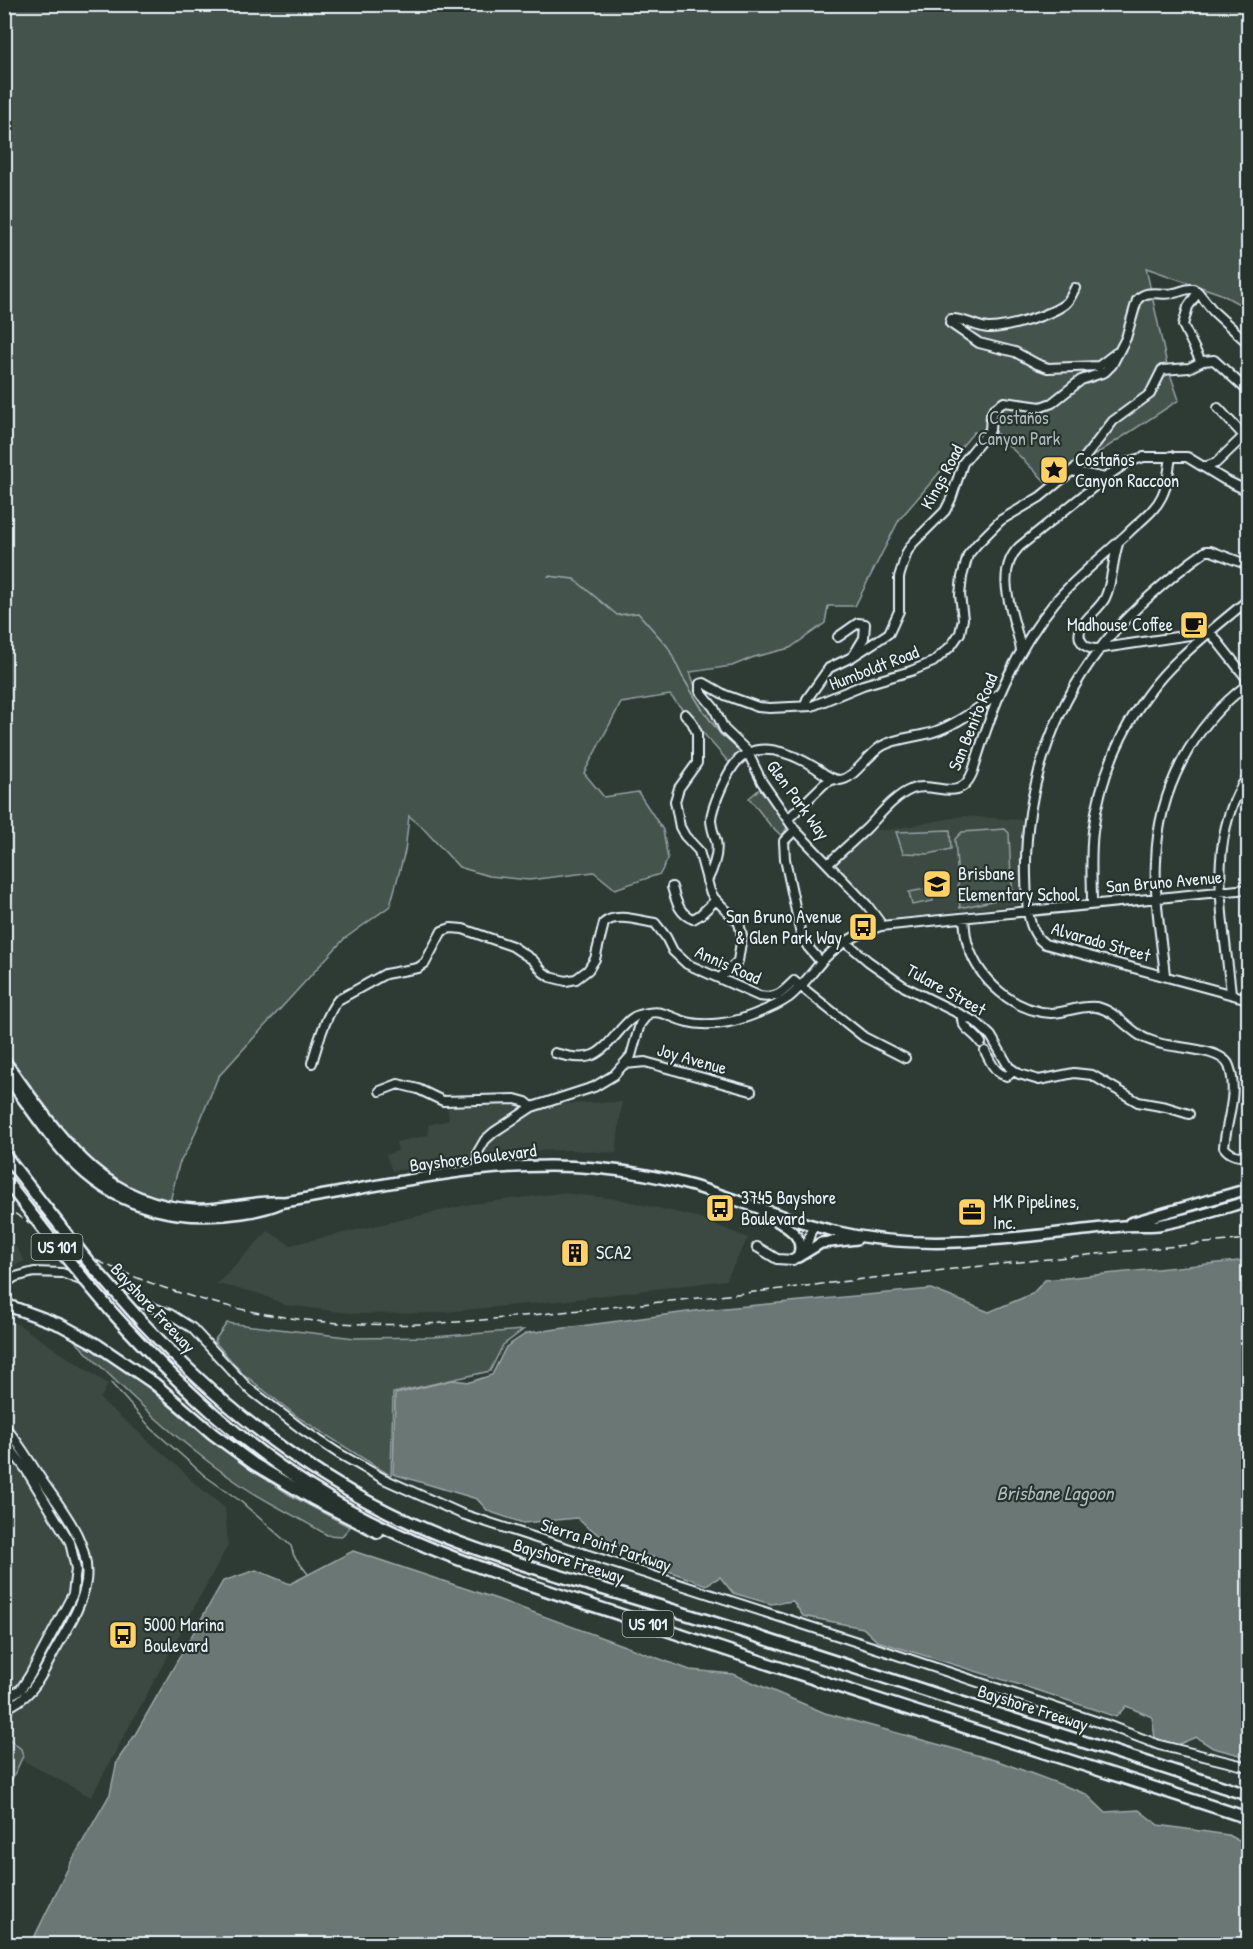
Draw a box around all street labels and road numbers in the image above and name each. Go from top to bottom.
street label: Kings Road [914,440,969,514]
street label: Humboldt Road [825,639,922,696]
street label: San Benito Road [942,669,1003,774]
street label: Glen Park Way [761,755,836,845]
street label: San Bruno Avenue [1105,864,1223,899]
street label: Alvarado Street [1049,915,1154,968]
street label: Annis Road [691,939,765,990]
street label: Tulare Street [902,957,991,1022]
street label: Joy Avenue [654,1037,730,1080]
street label: Bayshore Boulevard [408,1137,538,1178]
road number: US 101 [32,1234,82,1260]
street label: Bayshore Freeway [105,1257,202,1358]
street label: Sierra Point Parkway [538,1512,675,1578]
street label: Bayshore Freeway [511,1532,628,1589]
road number: US 101 [622,1611,674,1637]
street label: Bayshore Freeway [975,1678,1092,1737]

